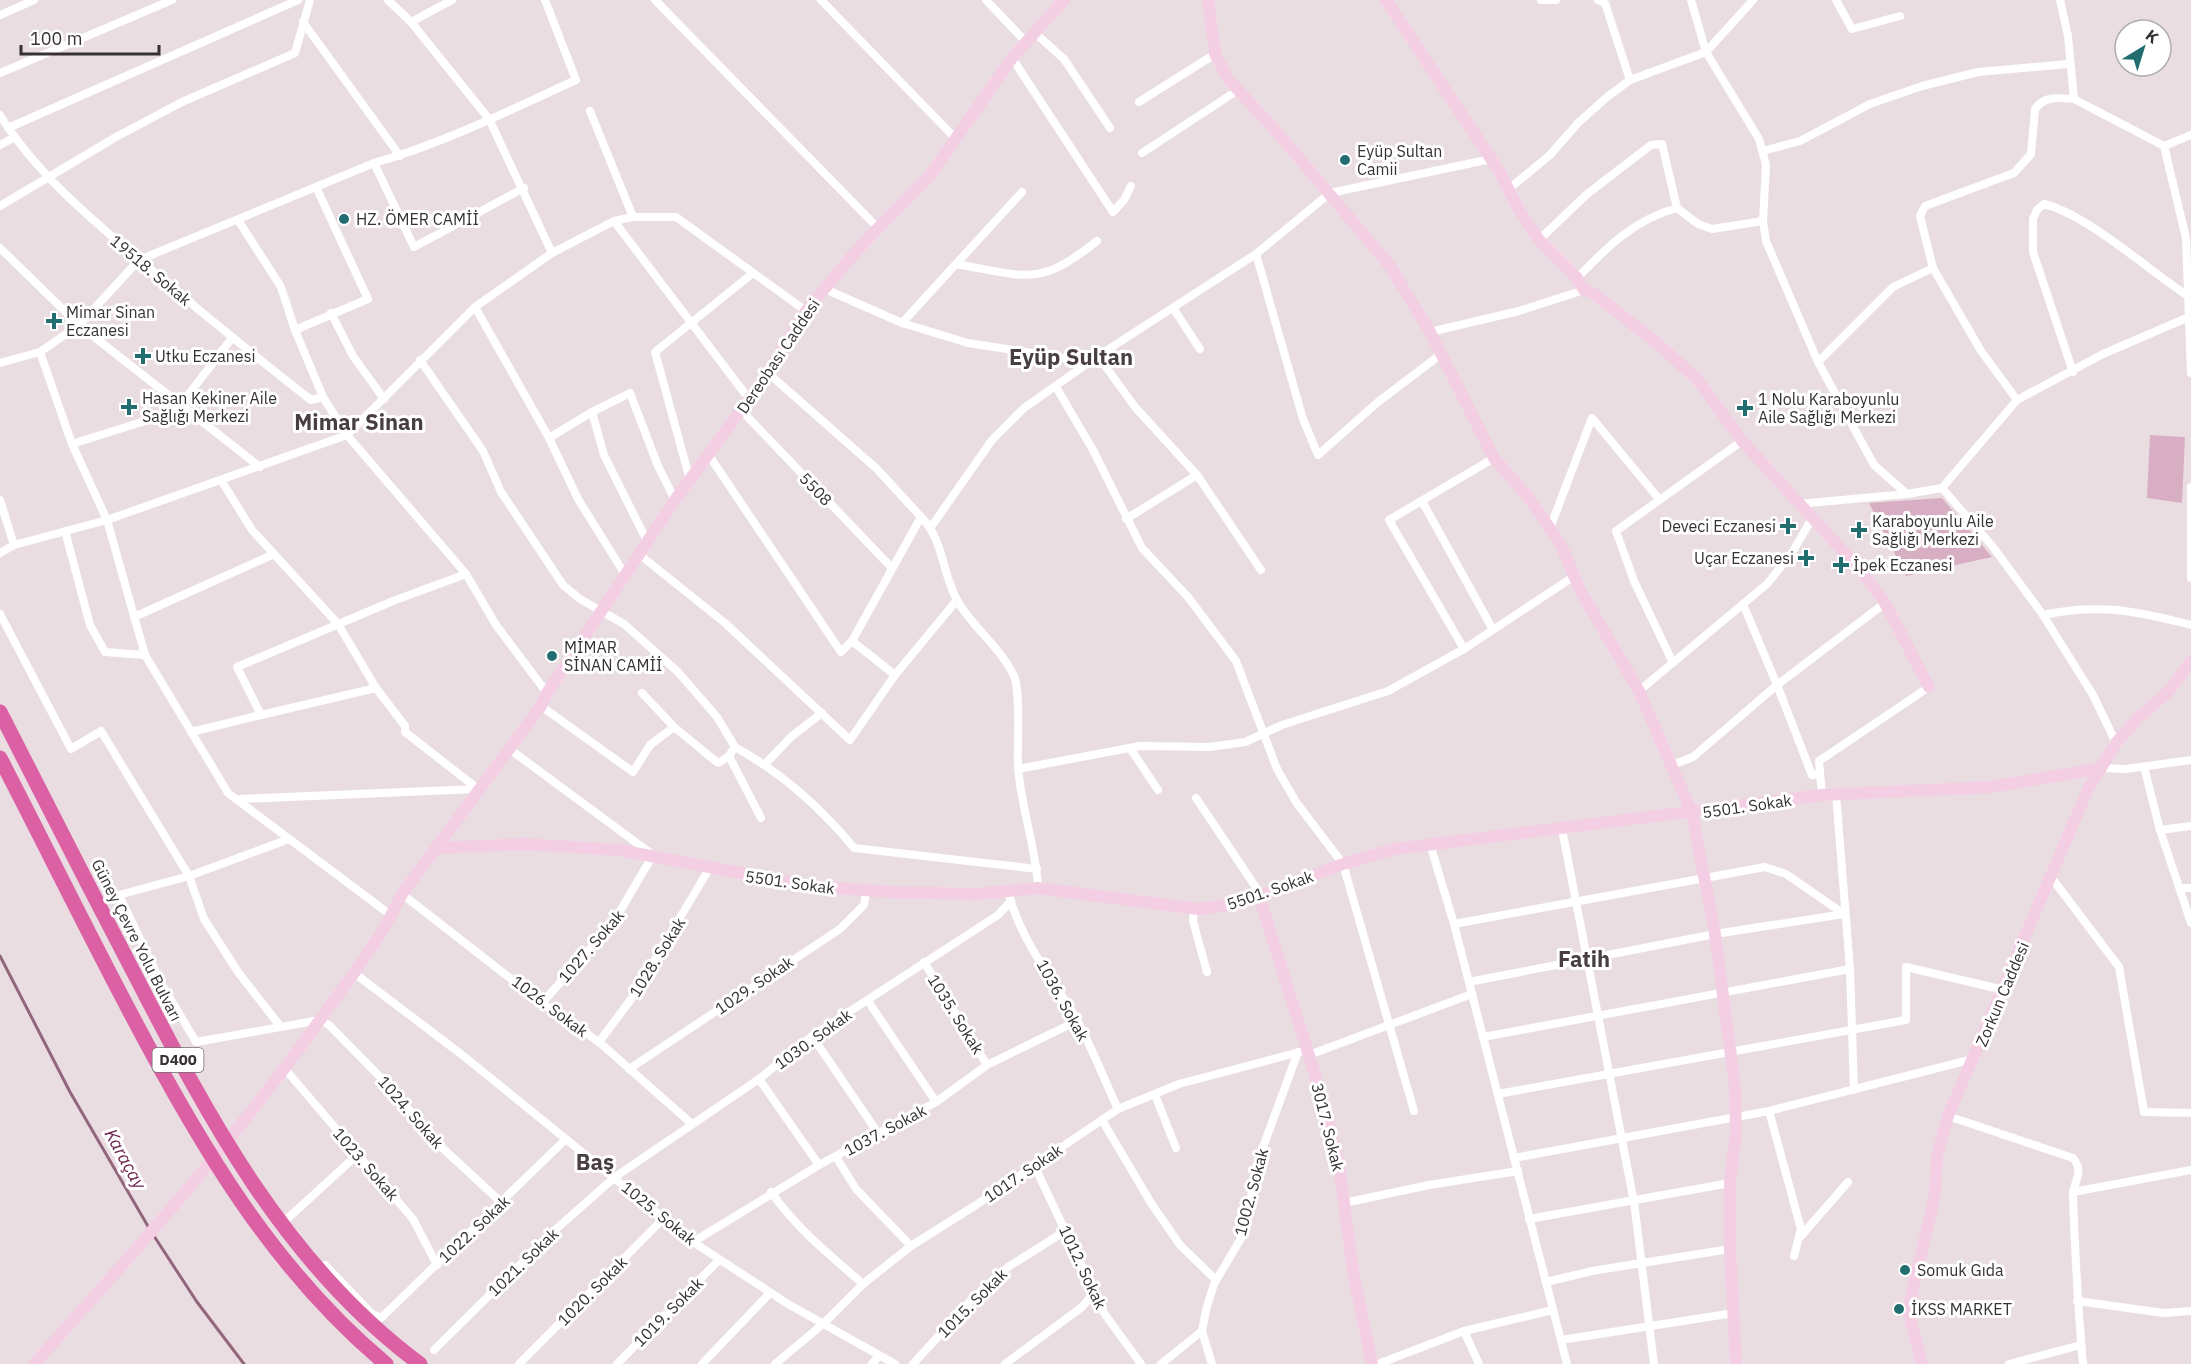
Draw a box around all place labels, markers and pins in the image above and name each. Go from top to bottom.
place label: Eyüp Sultan Camii [1357,141,1442,179]
marker: Eyüp Sultan Camii [1338,153,1352,167]
place label: HZ. ÖMER CAMİİ [356,209,479,229]
marker: HZ. ÖMER CAMİİ [337,212,351,226]
place label: Mimar Sinan Eczanesi [66,302,155,340]
marker: Mimar Sinan Eczanesi [47,314,61,328]
place label: Utku Eczanesi [155,346,255,366]
marker: Utku Eczanesi [136,349,150,363]
place label: Hasan Kekiner Aile Sağlığı Merkezi [142,388,277,426]
place label: 1 Nolu Karaboyunlu Aile Sağlığı Merkezi [1758,389,1899,427]
marker: Hasan Kekiner Aile Sağlığı Merkezi [120,398,138,416]
marker: 1 Nolu Karaboyunlu Aile Sağlığı Merkezi [1736,399,1754,417]
place label: Karaboyunlu Aile Sağlığı Merkezi [1872,511,1994,549]
place label: Deveci Eczanesi [1661,516,1776,536]
marker: Deveci Eczanesi [1781,519,1795,533]
marker: Karaboyunlu Aile Sağlığı Merkezi [1850,521,1868,539]
place label: Uçar Eczanesi [1694,548,1794,568]
marker: Uçar Eczanesi [1799,551,1813,565]
place label: İpek Eczanesi [1853,555,1953,575]
marker: İpek Eczanesi [1834,558,1848,572]
place label: MİMAR SİNAN CAMİİ [564,637,662,675]
marker: MİMAR SİNAN CAMİİ [545,649,559,663]
place label: Somuk Gıda [1917,1260,2004,1280]
marker: Somuk Gıda [1898,1263,1912,1277]
place label: İKSS MARKET [1911,1299,2012,1319]
marker: İKSS MARKET [1892,1302,1906,1316]

